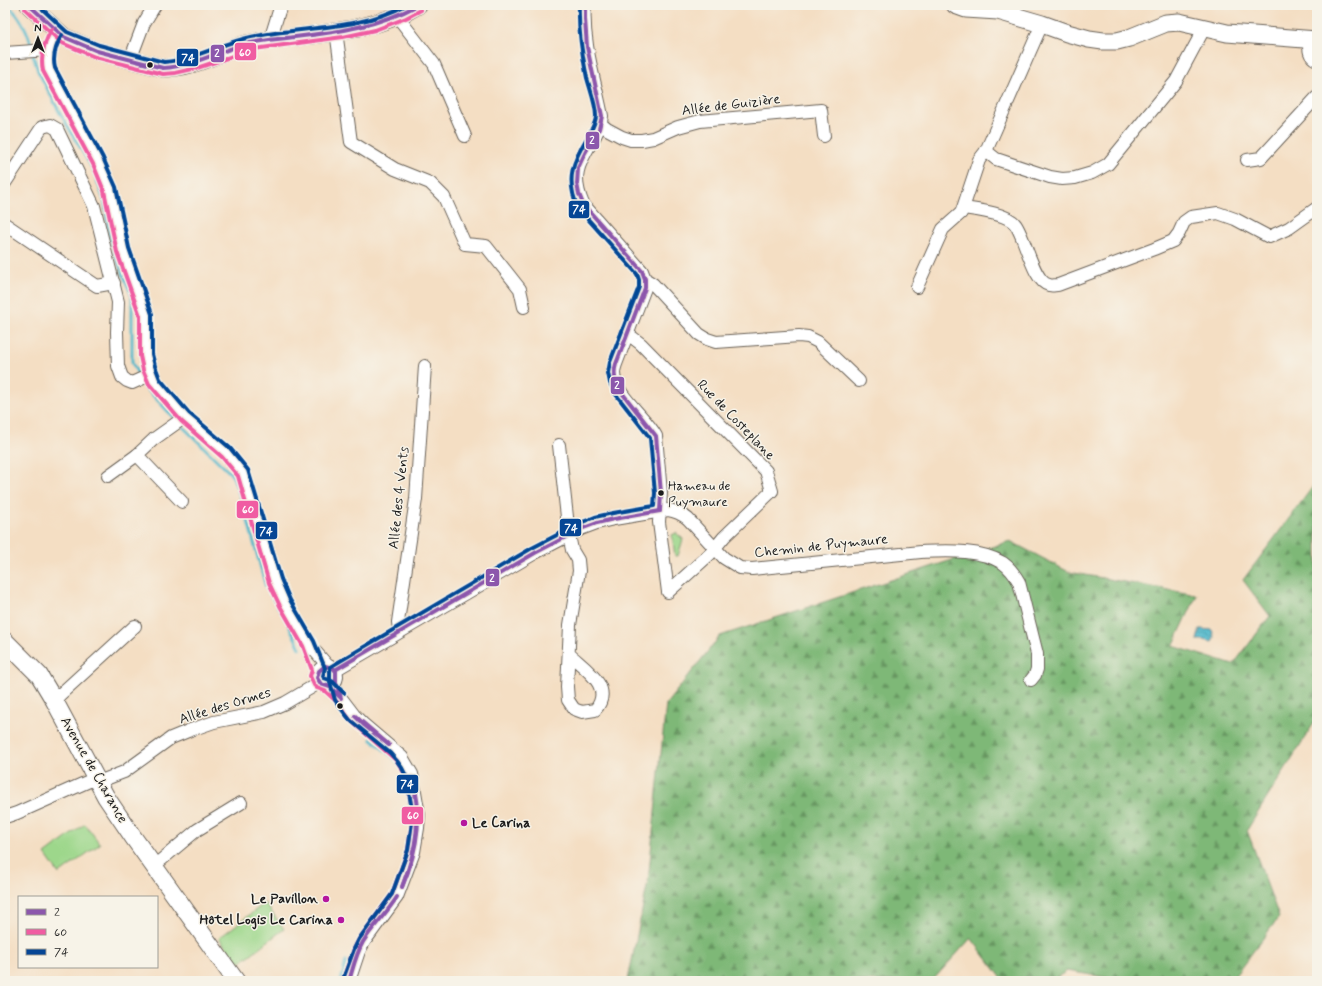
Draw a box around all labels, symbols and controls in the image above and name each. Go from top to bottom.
north arrow [18,18,58,58]
text: N [34,22,42,36]
line badge: 60 [234,42,257,61]
line badge: 2 [210,44,225,63]
text: 60 [239,46,251,60]
text: 2 [214,47,220,61]
line badge: 74 [176,48,199,67]
text: 74 [181,52,195,66]
unlabelled marker [145,60,155,70]
street label: Allée de Guizière [681,90,781,120]
line badge: 2 [585,131,600,150]
text: 2 [589,134,595,148]
line badge: 74 [568,200,590,219]
text: 74 [572,203,586,217]
line badge: 2 [610,376,625,395]
street label: Rue de Costeplane [693,376,779,464]
text: 2 [614,379,620,393]
street label: Allée des 4 Vents [385,446,413,550]
place label: Hameau de Puymaure [668,478,731,511]
marker: Hameau de Puymaure [656,488,666,498]
line badge: 60 [236,500,259,519]
text: 60 [242,503,254,517]
line badge: 74 [559,518,582,537]
line badge: 74 [255,521,278,540]
text: 74 [564,522,578,536]
text: 74 [259,525,273,539]
street label: Chemin de Puymaure [753,530,889,562]
line badge: 2 [485,568,500,587]
text: 2 [489,572,495,586]
street label: Allée des Ormes [177,683,273,729]
unlabelled marker [335,701,345,711]
street label: Avenue de Charance [56,714,132,826]
line badge: 74 [396,774,419,794]
text: 74 [400,778,414,792]
line badge: 60 [401,806,424,825]
text: 60 [407,809,419,823]
place label: Le Carina [472,814,530,832]
marker: Le Carina [459,818,469,828]
place label: Le Pavillon [251,890,319,908]
marker: Le Pavillon [321,894,331,904]
legend [18,896,158,968]
text: 2 [54,905,60,921]
place label: Hôtel Logis Le Carina [199,911,333,930]
marker: Hôtel Logis Le Carina [336,915,346,925]
text: 60 [54,925,67,941]
text: 74 [54,945,69,961]

